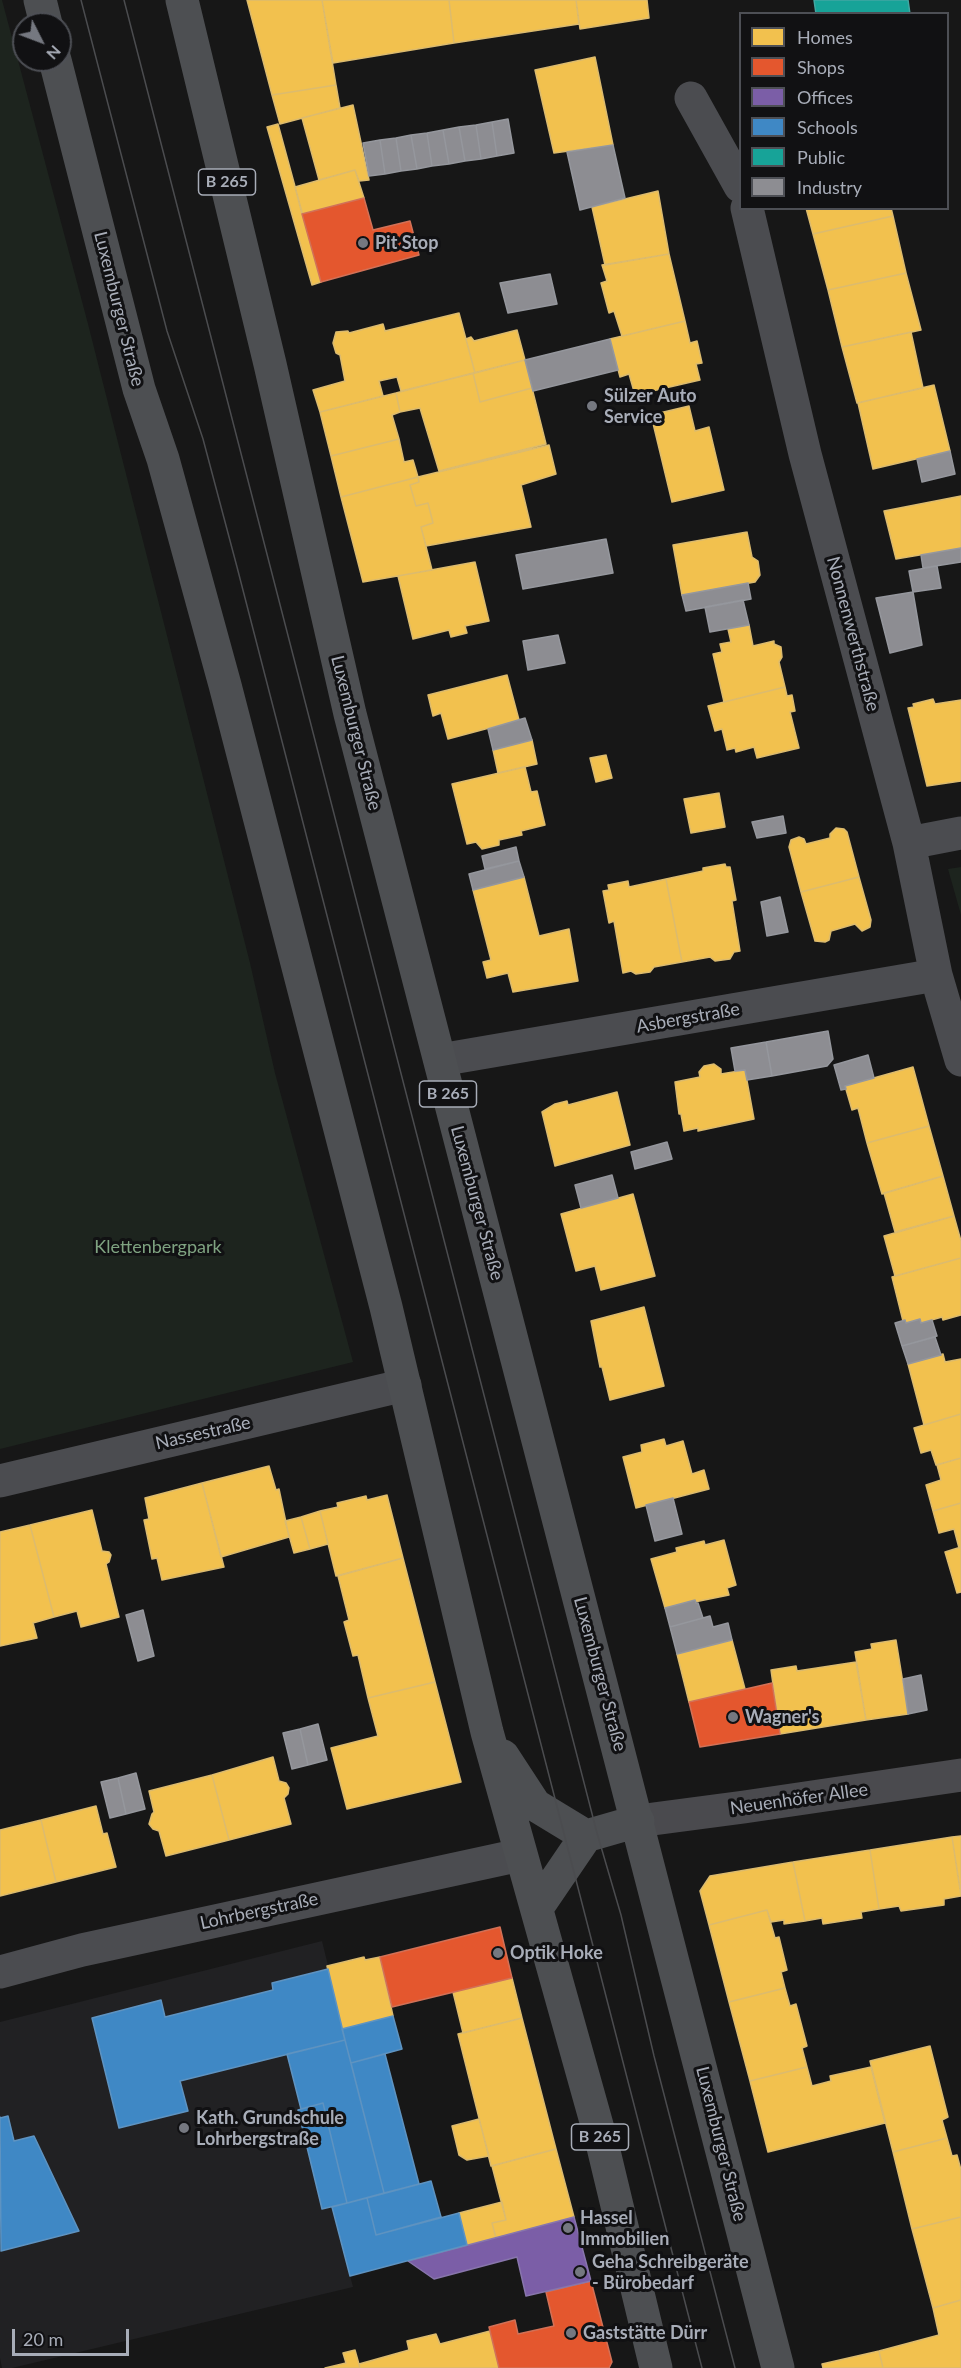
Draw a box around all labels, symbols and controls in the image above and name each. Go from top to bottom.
north arrow [12,12,72,72]
legend [739,12,949,210]
text: Homes [797,26,853,48]
text: N [43,42,65,64]
text: Shops [797,56,845,78]
text: Offices [797,86,853,108]
text: Schools [797,116,858,138]
text: Public [797,146,845,168]
road number: B 265 [198,169,256,195]
text: Industry [797,176,862,198]
street label: Luxemburger Straße [89,229,149,389]
place label: Pit Stop [375,232,438,254]
marker: Pit Stop [356,236,370,250]
place label: Sülzer Auto Service [604,385,697,428]
marker: Sülzer Auto Service [585,399,599,413]
street label: Nonnenwerthstraße [822,554,884,714]
street label: Luxemburger Straße [326,653,386,813]
street label: Asbergstraße [635,998,741,1038]
road number: B 265 [420,1081,476,1107]
street label: Luxemburger Straße [446,1123,508,1283]
park label: Klettenbergpark [94,1236,222,1258]
street label: Nassestraße [153,1412,253,1454]
street label: Luxemburger Straße [569,1594,631,1754]
place label: Wagner's [745,1706,819,1728]
marker: Wagner's [726,1710,740,1724]
street label: Neuenhöfer Allee [729,1779,869,1819]
street label: Lohrbergstraße [198,1888,320,1934]
place label: Optik Hoke [510,1942,603,1964]
marker: Optik Hoke [491,1946,505,1960]
street label: Luxemburger Straße [691,2064,751,2224]
place label: Kath. Grundschule Lohrbergstraße [196,2107,344,2150]
marker: Kath. Grundschule Lohrbergstraße [177,2121,191,2135]
road number: B 265 [572,2124,628,2150]
place label: Hassel Immobilien [580,2207,669,2250]
marker: Hassel Immobilien [561,2221,575,2235]
place label: Geha Schreibgeräte - Bürobedarf [592,2251,749,2294]
marker: Geha Schreibgeräte - Bürobedarf [573,2265,587,2279]
scale bar [15,2317,132,2355]
place label: Gaststätte Dürr [583,2322,707,2344]
marker: Gaststätte Dürr [564,2326,578,2340]
text: 20 m [23,2328,63,2350]

